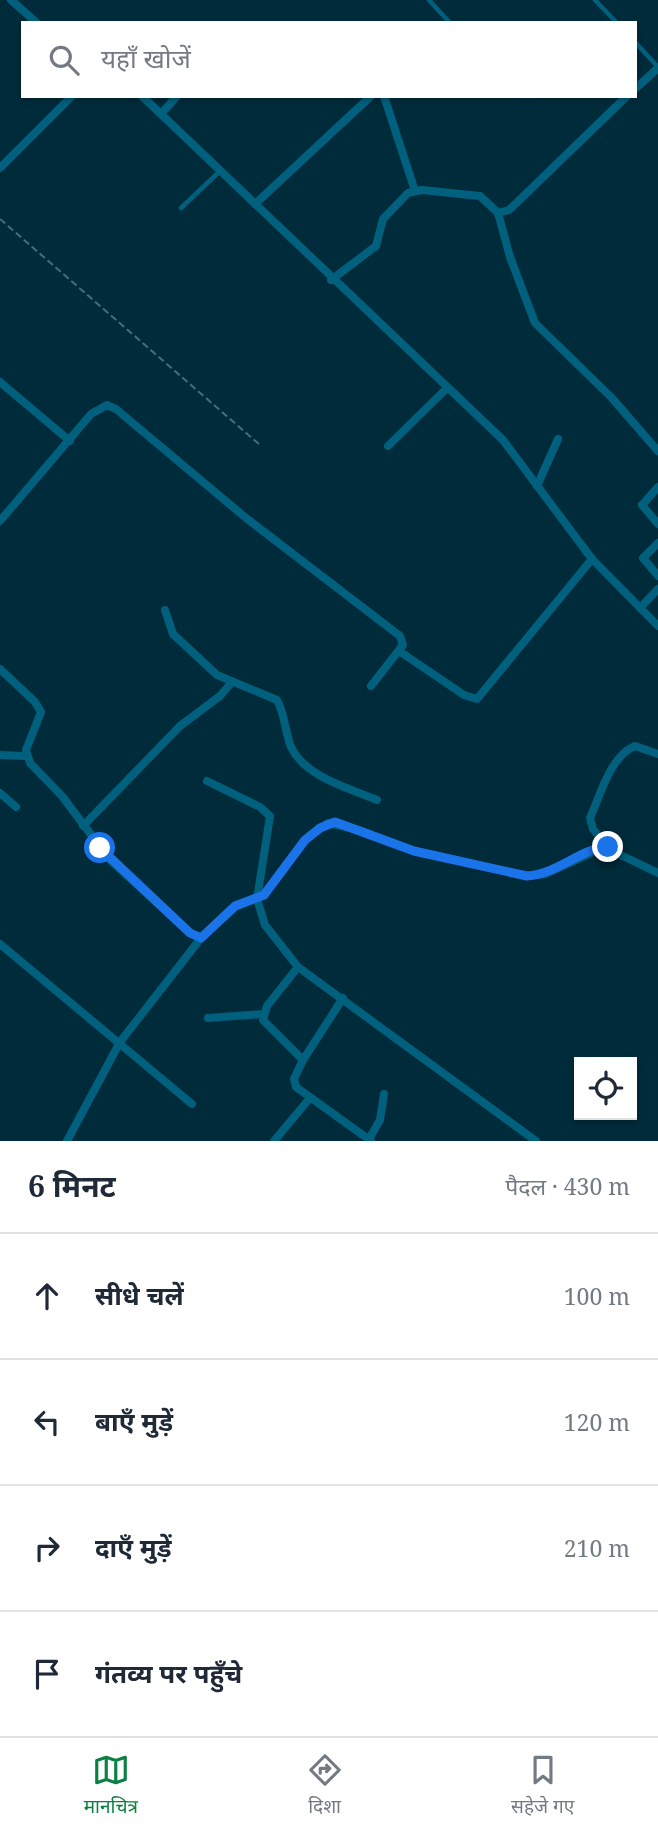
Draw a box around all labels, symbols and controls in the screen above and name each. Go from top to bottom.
search box [21,21,637,98]
text: यहाँ खोजें [101,40,191,76]
icon: search [45,41,83,79]
route end [592,831,623,862]
route start [84,832,115,863]
map controls [574,1057,637,1120]
button: locate [574,1057,637,1120]
text: 6 मिनट [28,1165,116,1206]
text: पैदल · 430 m [505,1170,630,1202]
icon: ahead [28,1277,66,1315]
text: सीधे चलें [95,1277,184,1313]
text: 100 m [564,1280,630,1312]
icon: left [28,1403,66,1441]
text: बाएँ मुड़ें [95,1403,173,1439]
text: 120 m [564,1406,630,1438]
icon: right [28,1529,66,1567]
text: दाएँ मुड़ें [95,1529,172,1565]
text: 210 m [564,1532,630,1564]
icon: arrive [28,1655,66,1693]
text: गंतव्य पर पहुँचे [95,1655,242,1691]
tab: मानचित्र [84,1751,138,1821]
tab: दिशा [306,1751,344,1821]
tab: सहेजे गए [511,1751,574,1821]

